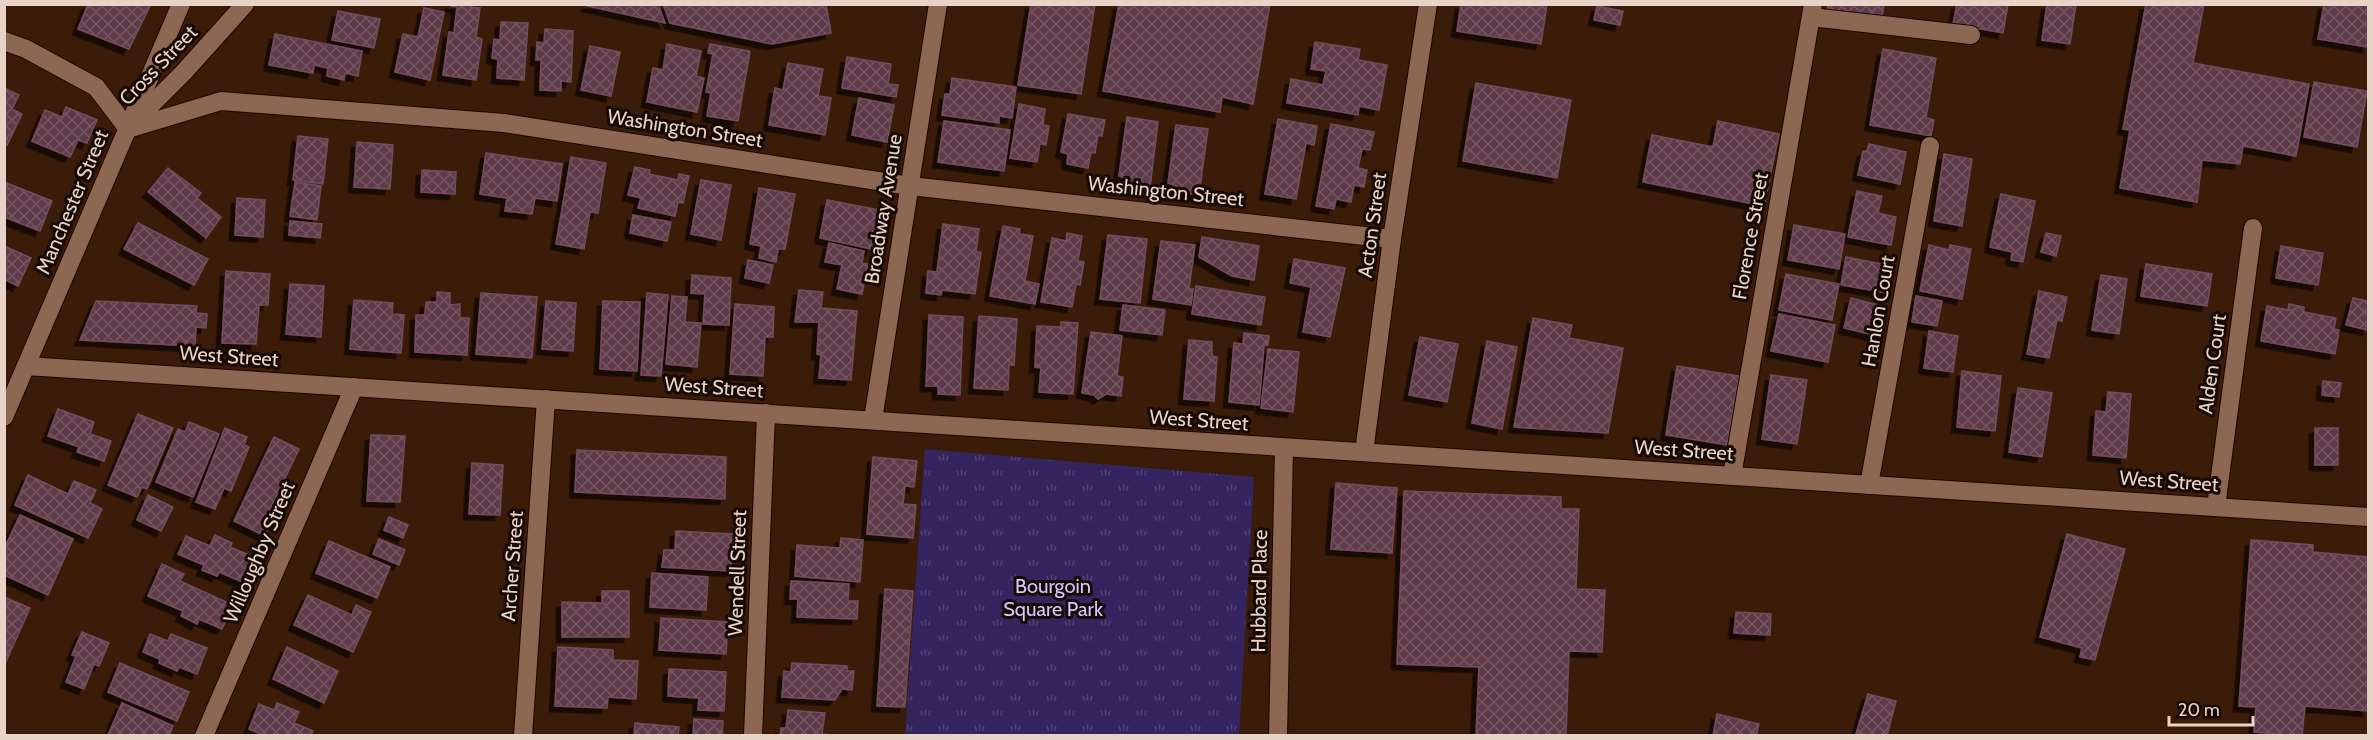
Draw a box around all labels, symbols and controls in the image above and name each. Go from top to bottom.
street label: Cross Street [114,20,202,110]
street label: Washington Street [606,104,765,152]
street label: Manchester Street [31,126,113,278]
street label: Broadway Avenue [859,132,907,286]
street label: Florence Street [1727,170,1773,301]
street label: Washington Street [1087,171,1246,211]
street label: Acton Street [1353,171,1391,279]
street label: Hanlon Court [1856,253,1900,369]
street label: Alden Court [2193,312,2231,415]
street label: West Street [179,341,280,371]
street label: West Street [664,372,765,402]
street label: West Street [1149,405,1250,435]
street label: West Street [1634,435,1735,465]
street label: West Street [2119,466,2220,496]
street label: Willoughby Street [218,477,300,626]
street label: Wendell Street [723,509,751,637]
street label: Archer Street [496,510,528,622]
street label: Hubbard Place [1246,529,1272,653]
park label: Bourgoin Square Park [1003,574,1103,621]
scale bar [2169,689,2253,727]
text: 20 m [2178,699,2220,721]

